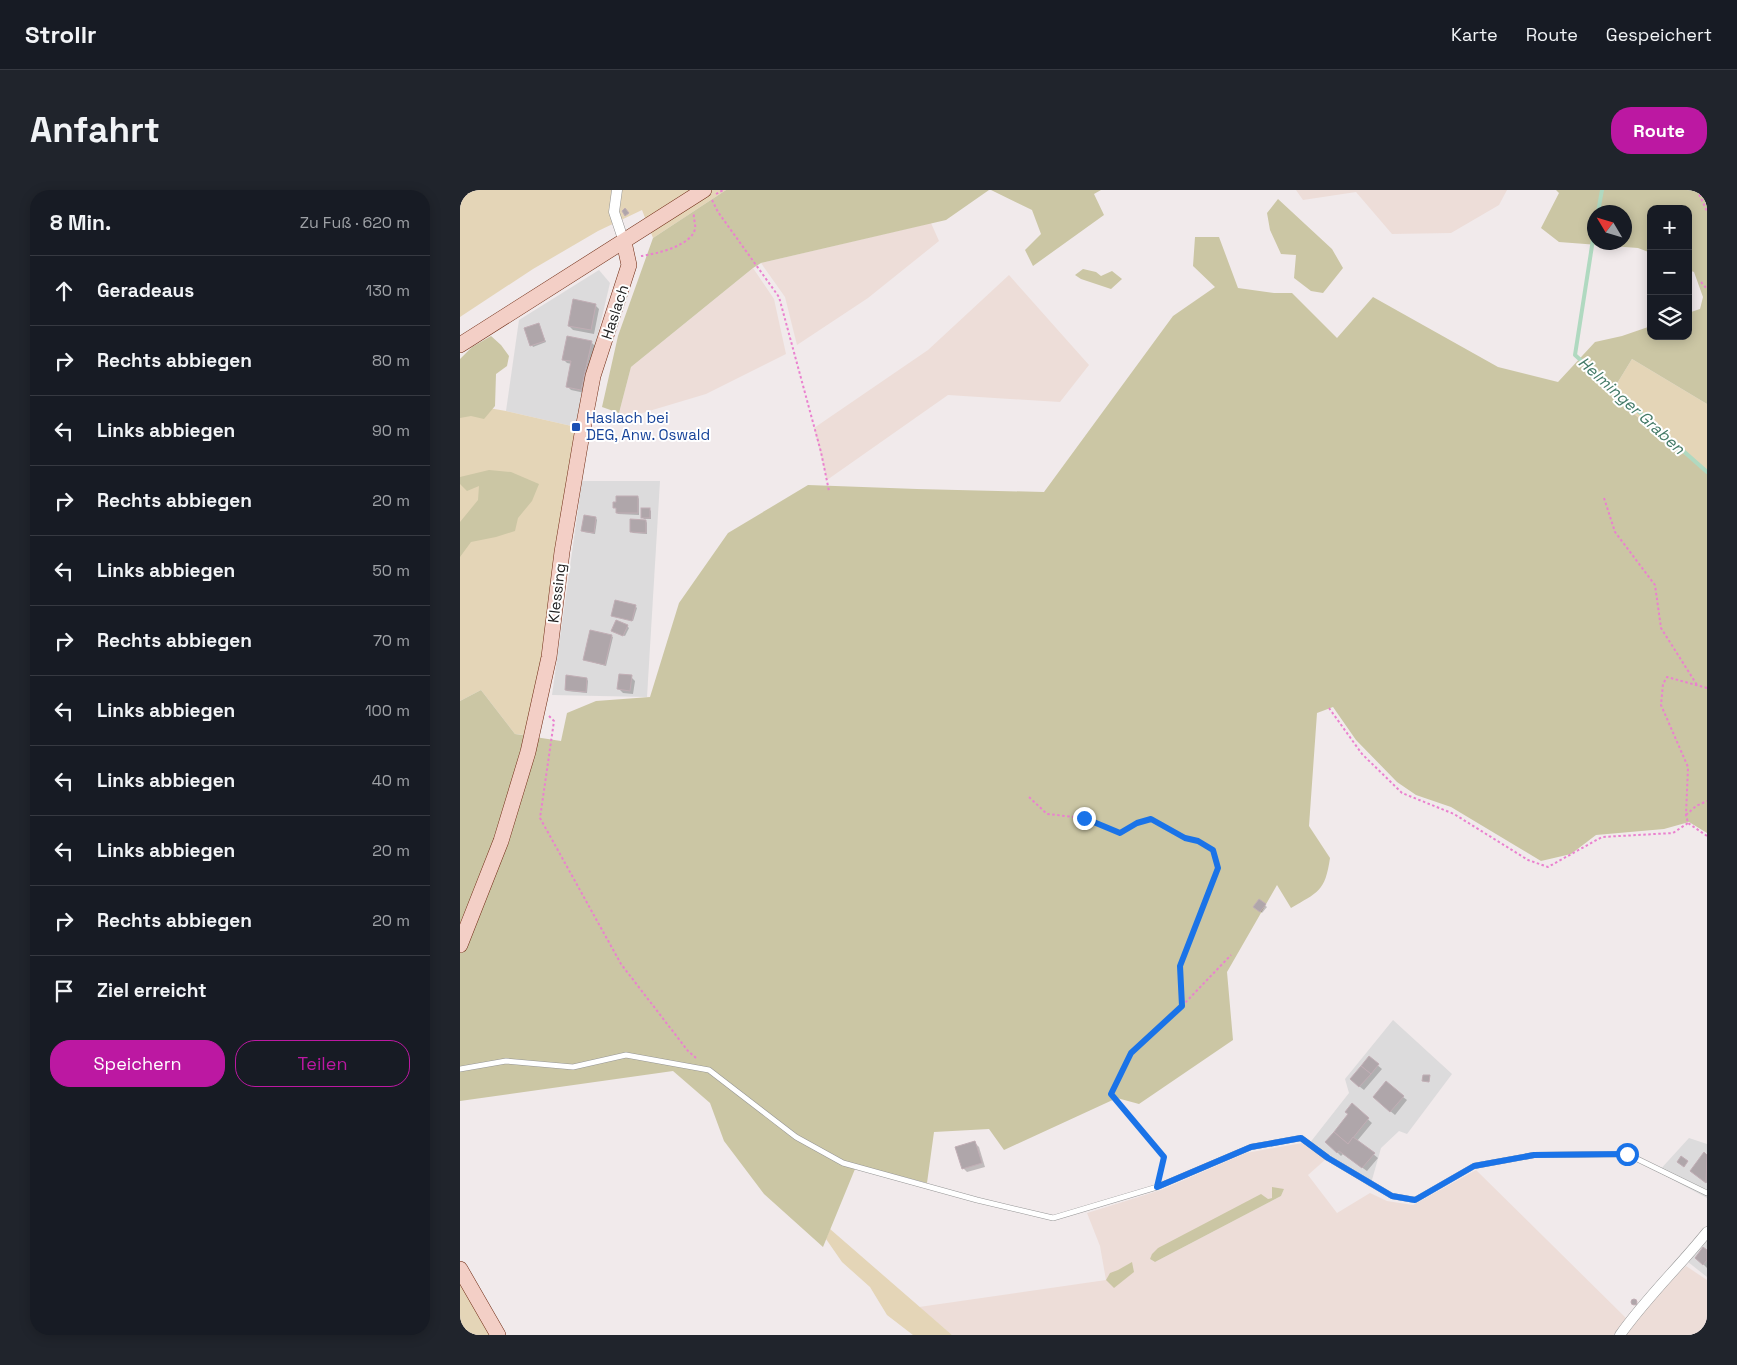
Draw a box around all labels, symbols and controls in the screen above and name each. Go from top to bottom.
text: Strollr [25,19,97,50]
text: Karte [1451,23,1498,46]
text: Route [1526,23,1578,46]
text: Gespeichert [1606,23,1712,46]
button: Route [1611,107,1707,154]
text: Anfahrt [30,108,160,152]
north arrow [1587,205,1632,250]
map controls [1647,205,1692,340]
button: + [1647,205,1692,250]
text: 8 Min. [50,209,111,236]
text: Zu Fuß · 620 m [300,212,410,233]
button: − [1647,250,1692,295]
icon: ahead [50,277,78,305]
text: Geradeaus [97,278,194,303]
text: 130 m [366,280,410,301]
street label: Haslach [597,282,632,342]
button: layers [1647,295,1692,340]
icon: right [50,347,78,375]
text: Rechts abbiegen [97,348,252,373]
text: 80 m [372,350,410,371]
water label: Helminger Graben [1574,352,1690,460]
place label: Haslach bei DEG, Anw. Oswald [586,408,710,444]
icon: left [50,417,78,445]
text: Links abbiegen [97,418,235,443]
text: 90 m [372,420,410,441]
marker: Haslach bei DEG, Anw. Oswald [570,421,582,433]
icon: right [50,487,78,515]
text: Rechts abbiegen [97,488,252,513]
text: 20 m [372,490,410,511]
icon: left [50,557,78,585]
text: Links abbiegen [97,558,235,583]
text: 50 m [372,560,410,581]
street label: Klessing [543,562,570,624]
icon: right [50,627,78,655]
text: Rechts abbiegen [97,628,252,653]
text: 70 m [373,630,410,651]
icon: left [50,697,78,725]
text: Links abbiegen [97,698,235,723]
text: 100 m [365,700,410,721]
icon: left [50,767,78,795]
text: Links abbiegen [97,768,235,793]
text: 40 m [372,770,410,791]
route end [1073,807,1096,830]
icon: left [50,837,78,865]
text: Links abbiegen [97,838,235,863]
text: 20 m [372,840,410,861]
icon: right [50,907,78,935]
text: Rechts abbiegen [97,908,252,933]
text: 20 m [372,910,410,931]
icon: arrive [50,977,78,1005]
text: Ziel erreicht [97,978,207,1003]
button: Speichern [50,1040,225,1087]
button: Teilen [235,1040,410,1087]
route start [1616,1143,1639,1166]

